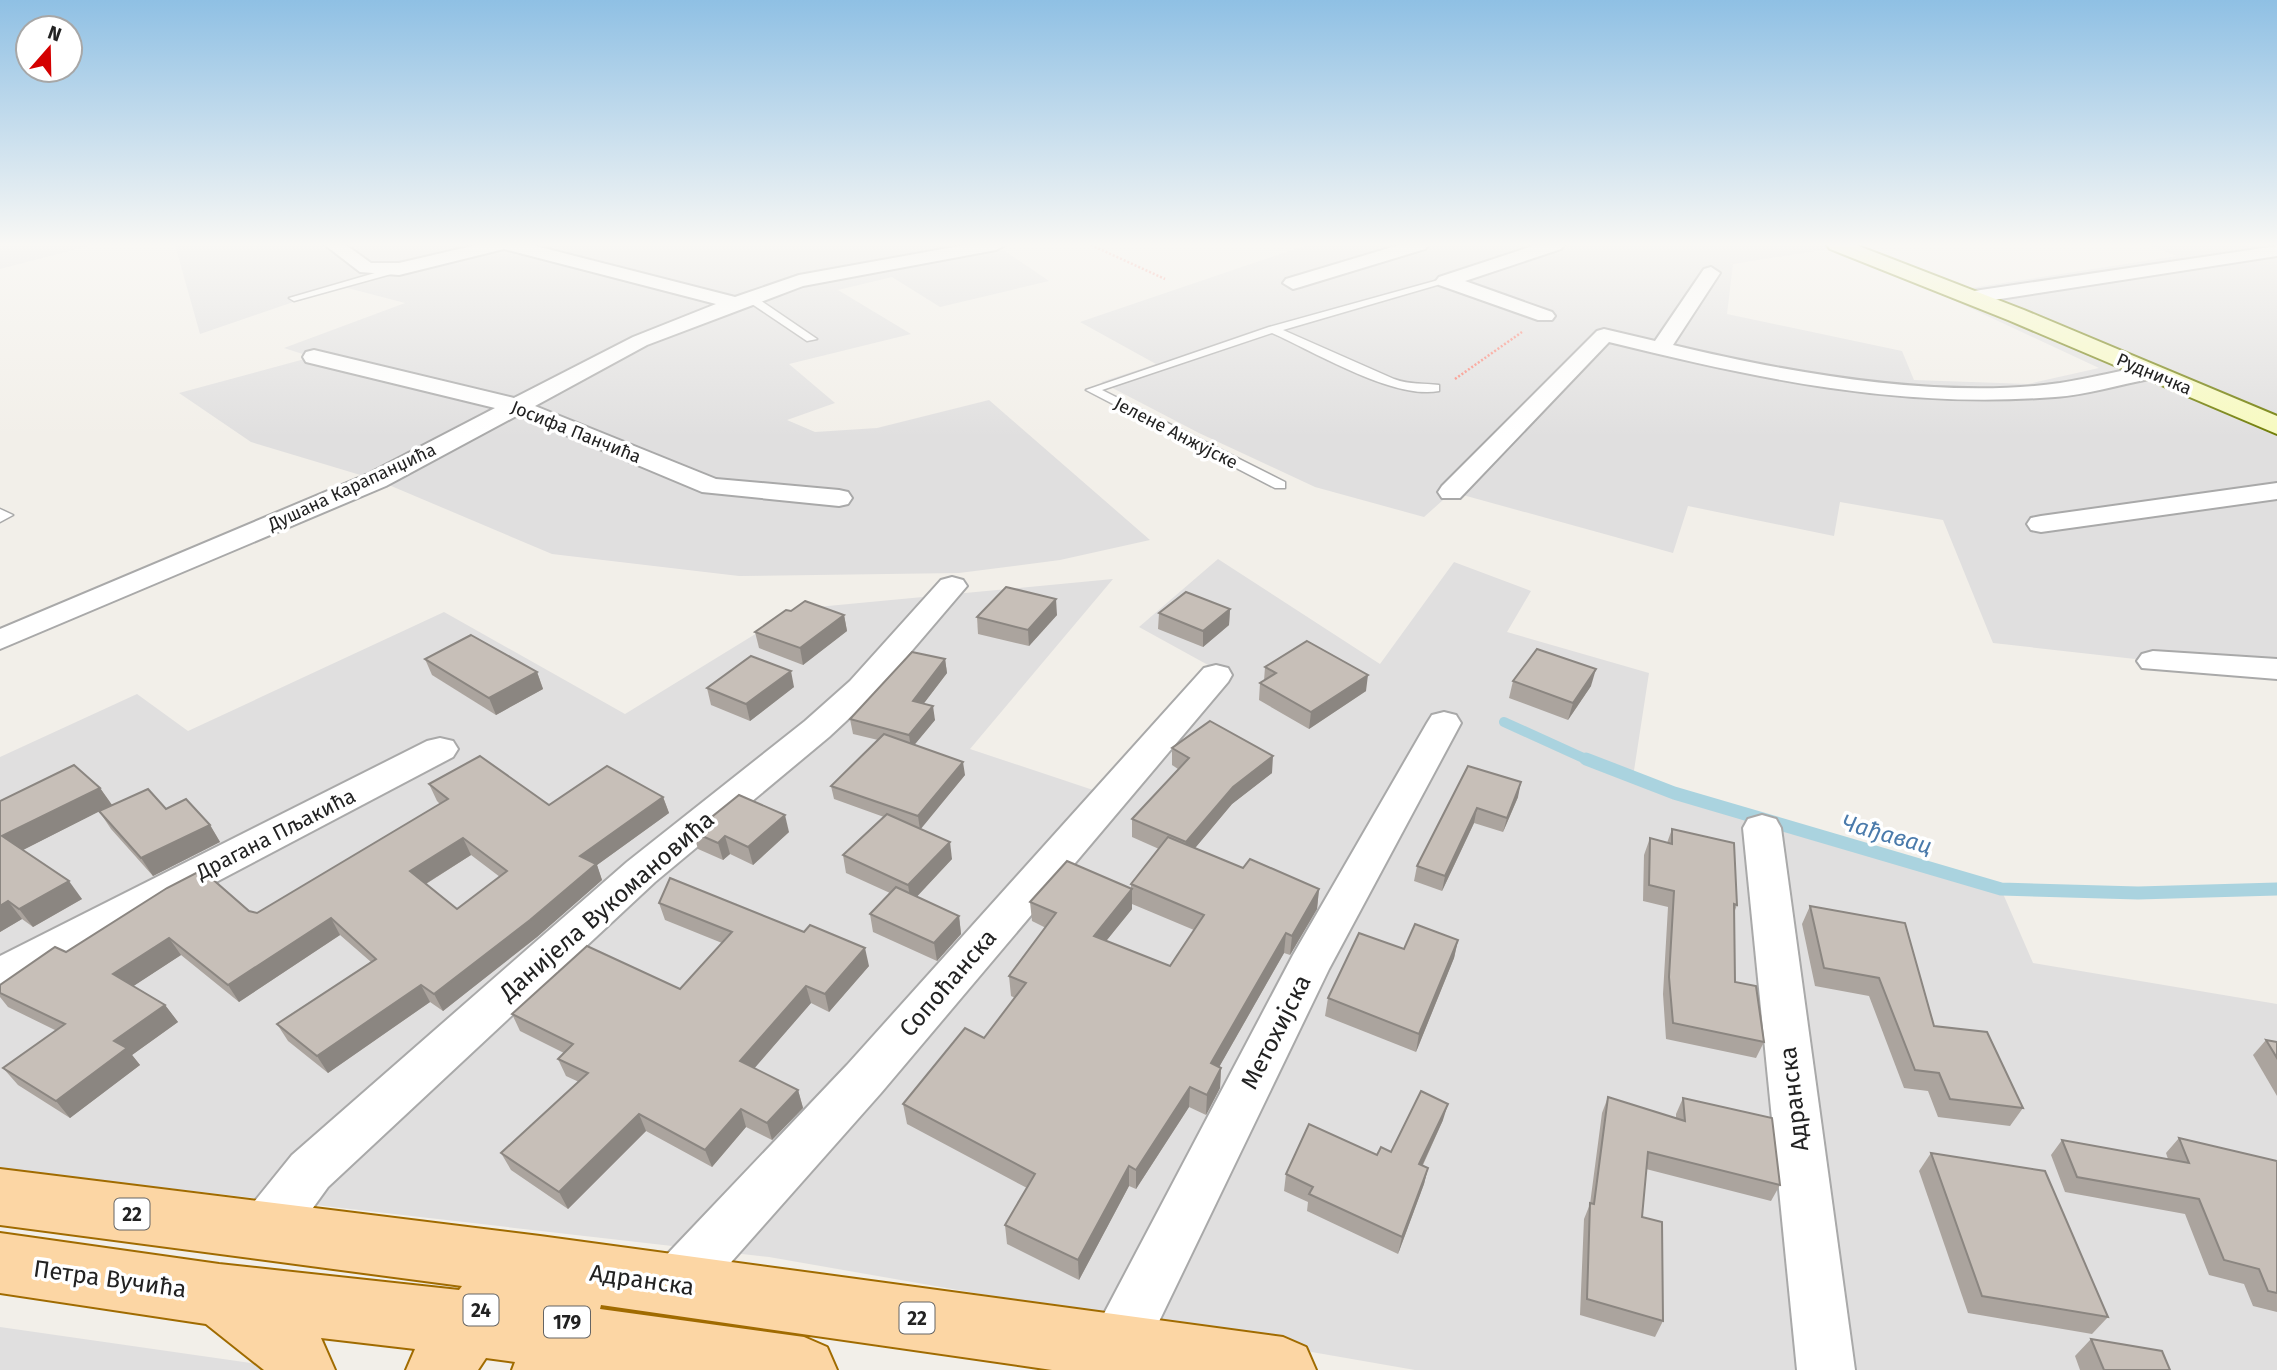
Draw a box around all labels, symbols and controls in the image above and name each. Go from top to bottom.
north arrow [14,14,84,84]
text: N [45,21,65,46]
street label: Рудничка [2113,348,2195,400]
street label: Јелене Анжујске [1110,392,1242,474]
street label: Јосифа Панчића [508,396,644,468]
street label: Душана Карапанџића [264,438,439,536]
street label: Драгана Пљакића [191,783,360,886]
street label: Данијела Вукомановића [494,805,720,1007]
water label: Чађавац [1839,808,1935,860]
street label: Сопоћанска [894,924,1002,1042]
street label: Метохијска [1235,970,1317,1094]
street label: Адранска [1774,1045,1814,1153]
road number: 22 [114,1198,150,1230]
street label: Петра Вучића [32,1254,188,1304]
street label: Адранска [588,1259,696,1301]
road number: 24 [463,1294,498,1326]
road number: 22 [900,1302,934,1334]
road number: 179 [544,1306,590,1338]

